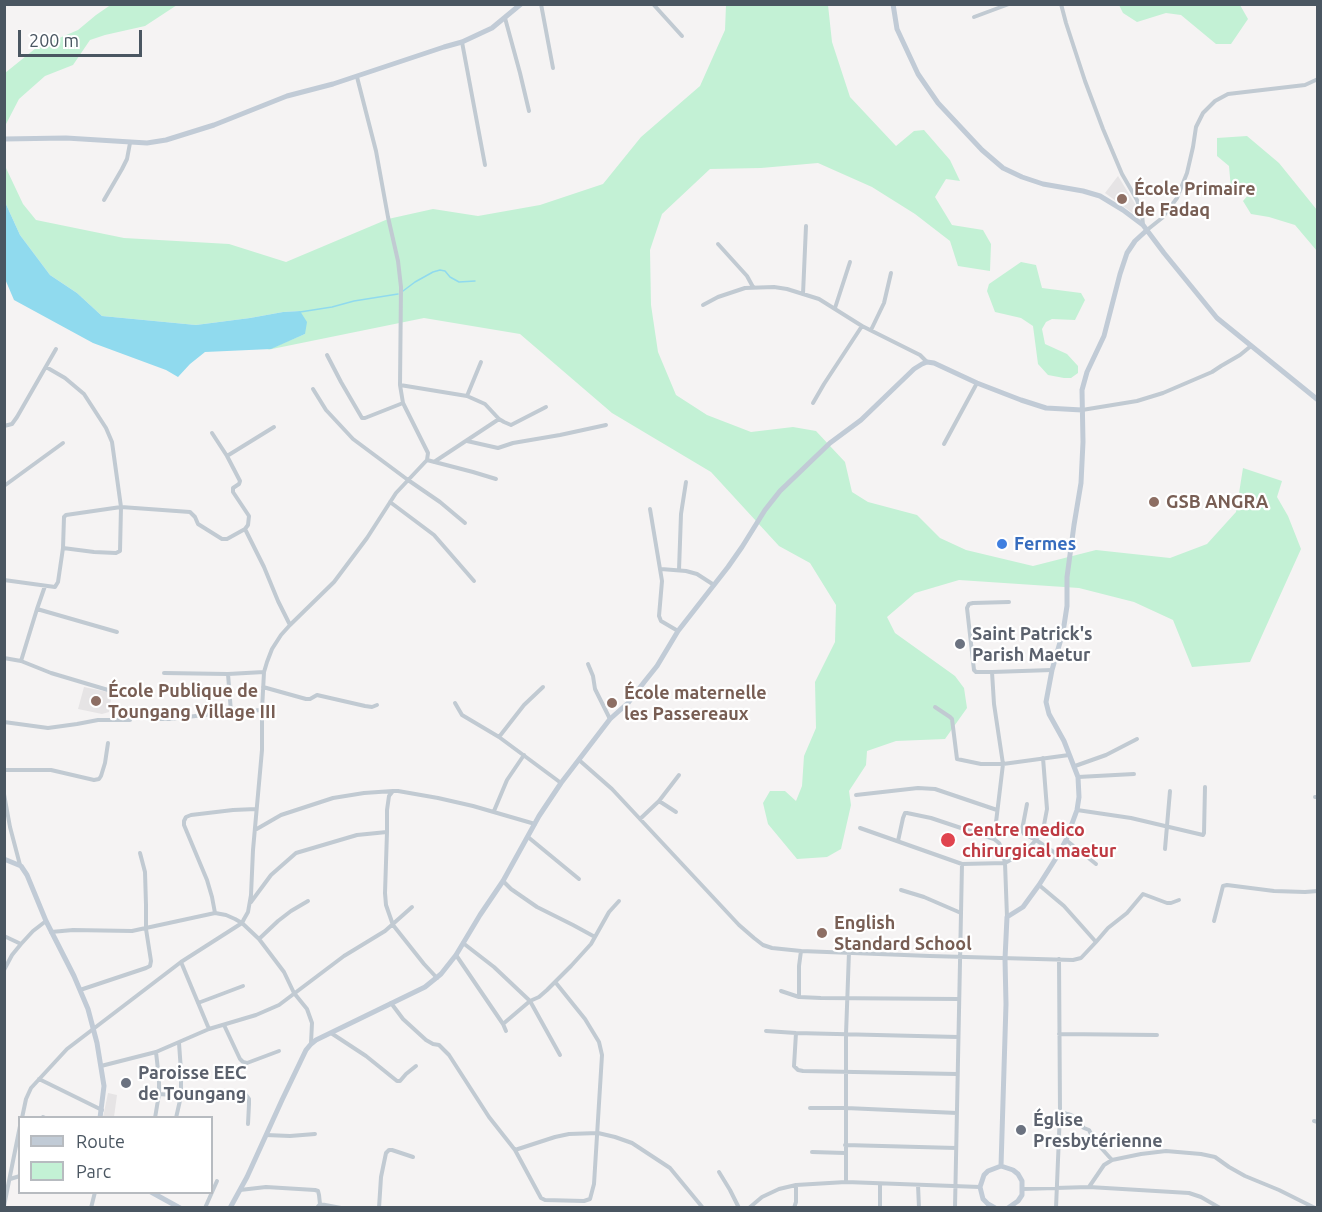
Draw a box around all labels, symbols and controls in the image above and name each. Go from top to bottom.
scale bar [21,18,146,56]
text: 200 m [29,30,79,50]
place label: École Primaire de Fadaq [1134,178,1256,220]
marker: École Primaire de Fadaq [1115,192,1129,206]
place label: GSB ANGRA [1166,491,1268,513]
marker: GSB ANGRA [1147,495,1161,509]
place label: Fermes [1014,533,1076,555]
marker: Fermes [995,537,1009,551]
place label: Saint Patrick's Parish Maetur [972,623,1093,666]
marker: Saint Patrick's Parish Maetur [953,637,967,651]
place label: École Publique de Toungang Village III [108,680,276,722]
place label: École maternelle les Passereaux [624,682,767,724]
marker: École Publique de Toungang Village III [89,694,103,708]
marker: École maternelle les Passereaux [605,696,619,710]
place label: Centre medico chirurgical maetur [962,819,1116,862]
marker: Centre medico chirurgical maetur [939,831,957,849]
place label: English Standard School [834,912,972,954]
marker: English Standard School [815,926,829,940]
place label: Paroisse EEC de Toungang [138,1062,246,1104]
marker: Paroisse EEC de Toungang [119,1076,133,1090]
place label: Église Presbytérienne [1033,1109,1163,1152]
legend [18,1116,213,1194]
marker: Église Presbytérienne [1014,1123,1028,1137]
text: Route [76,1131,125,1151]
text: Parc [76,1161,111,1181]

